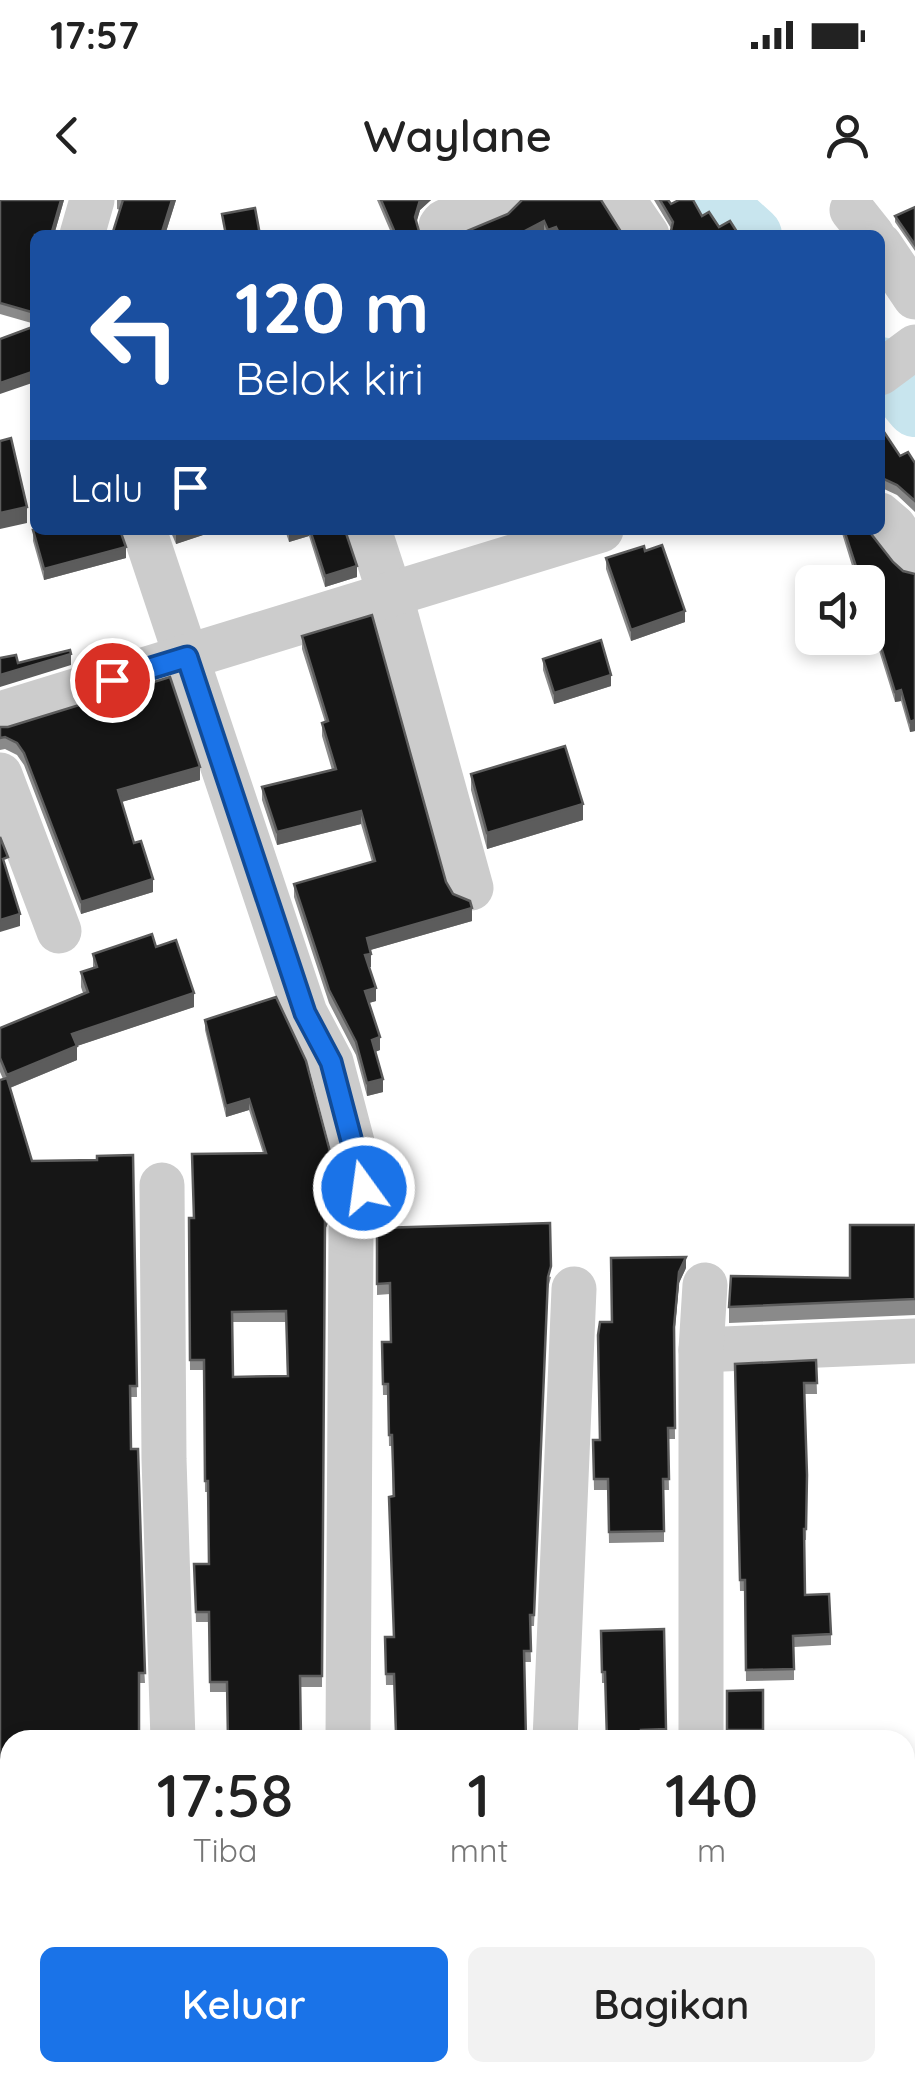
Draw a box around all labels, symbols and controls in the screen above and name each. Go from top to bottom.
text: 17:57 [50,11,139,59]
text: Waylane [363,107,552,163]
icon: back [40,108,95,163]
icon: person [820,108,875,163]
text: 120 m [235,263,429,351]
icon: left [70,270,200,400]
text: Belok kiri [235,350,424,406]
icon: arrive [163,460,218,515]
text: Lalu [70,464,143,512]
map controls [795,565,885,655]
button: sound [795,565,885,655]
pin [70,638,155,723]
icon: arrive [85,653,140,708]
position arrow [312,1136,416,1240]
text: 17:58 [157,1757,293,1832]
text: 1 [468,1757,491,1832]
text: 140 [665,1757,758,1832]
text: Tiba [192,1830,257,1870]
text: mnt [450,1830,508,1870]
text: m [697,1830,726,1870]
button: Keluar [40,1947,448,2062]
button: Bagikan [468,1947,875,2062]

